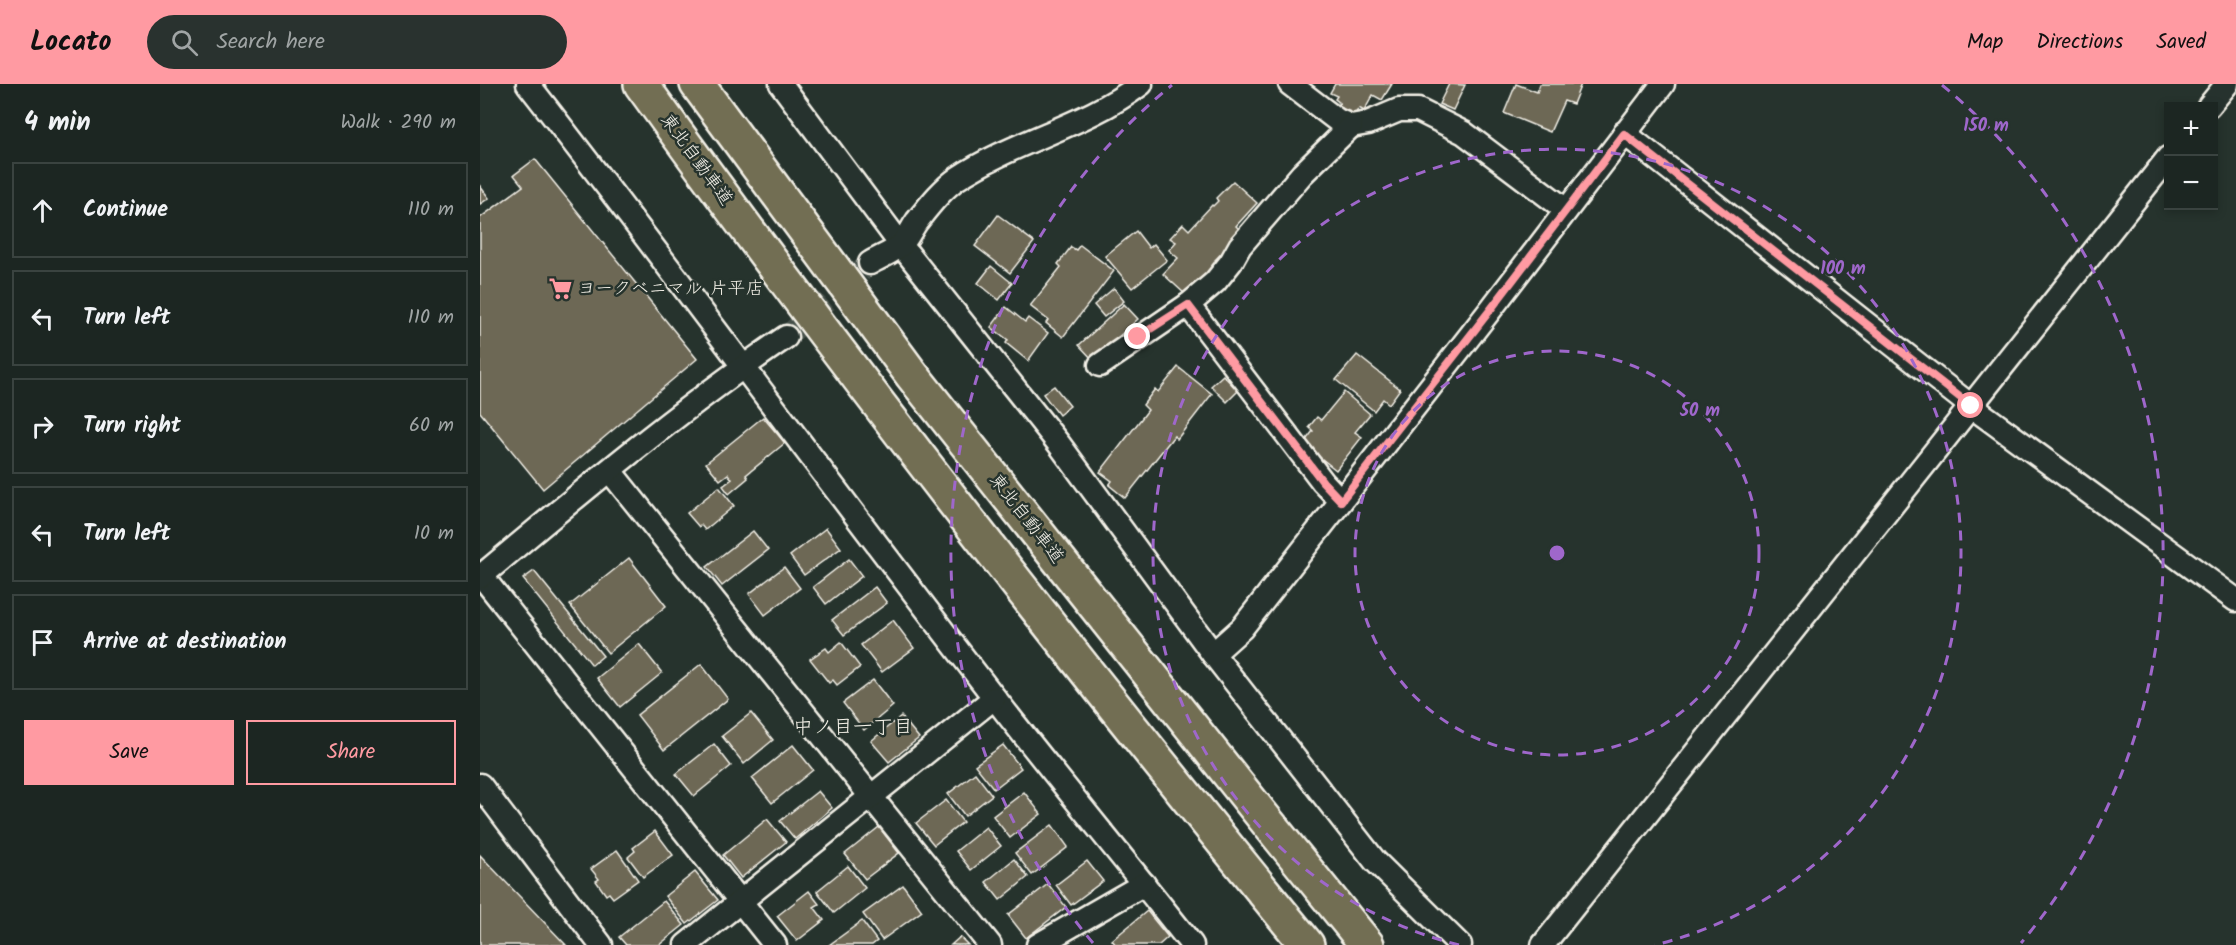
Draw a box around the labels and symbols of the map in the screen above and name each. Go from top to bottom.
street label: 東北自動車道 [653,108,739,212]
text: 150 m [1963,112,2009,141]
text: 100 m [1820,255,1866,284]
place label: ヨークベニマル 片平店 [578,275,764,304]
supermarket icon: ヨークベニマル 片平店 [547,276,573,302]
route end [1124,323,1150,349]
route start [1957,392,1983,418]
text: 50 m [1679,397,1720,426]
street label: 東北自動車道 [981,468,1071,570]
centre of rings [1547,543,1567,563]
district label: 中ノ目一丁目 [793,712,913,744]

